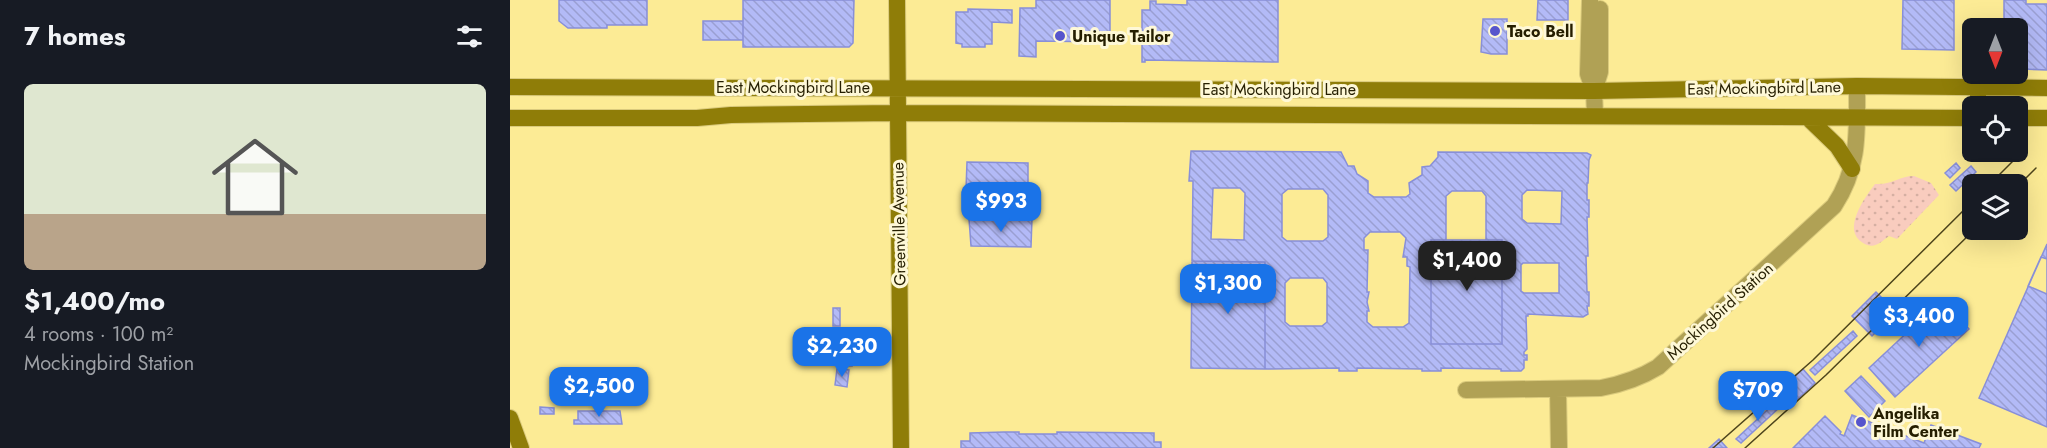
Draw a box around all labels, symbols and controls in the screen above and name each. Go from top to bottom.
text: 7 homes [24,17,126,55]
north arrow [1962,18,2028,84]
map controls [1962,18,2028,240]
icon: filters [453,20,486,53]
place label: Taco Bell [1507,20,1574,43]
marker: Taco Bell [1488,24,1502,38]
place label: Unique Tailor [1072,25,1171,48]
marker: Unique Tailor [1053,29,1067,43]
street label: East Mockingbird Lane [1687,75,1841,101]
street label: East Mockingbird Lane [716,76,870,99]
street label: East Mockingbird Lane [1202,78,1356,101]
button: locate [1962,96,2028,162]
icon: home [201,123,309,231]
street label: Greenville Avenue [886,162,912,286]
button: layers [1962,174,2028,240]
pin: $993 [965,182,1037,233]
text: $993 [975,187,1027,216]
pin: $1,400 [1418,241,1516,292]
text: $1,400 [1432,246,1502,275]
street label: Mockingbird Station [1662,257,1778,365]
pin: $1,300 [1179,264,1277,315]
text: $1,300 [1194,269,1262,298]
text: $1,400/mo [24,282,165,320]
pin: $3,400 [1870,297,1968,348]
text: $3,400 [1883,302,1955,331]
text: 4 rooms · 100 m² [24,320,173,349]
pin: $2,230 [793,327,891,378]
text: $2,230 [807,332,877,361]
text: Mockingbird Station [24,349,194,378]
pin: $2,500 [550,367,648,418]
pin: $709 [1722,371,1794,422]
text: $2,500 [563,372,635,401]
text: $709 [1732,376,1784,405]
place label: Angelika Film Center [1872,402,1959,443]
marker: Angelika Film Center [1854,415,1868,429]

